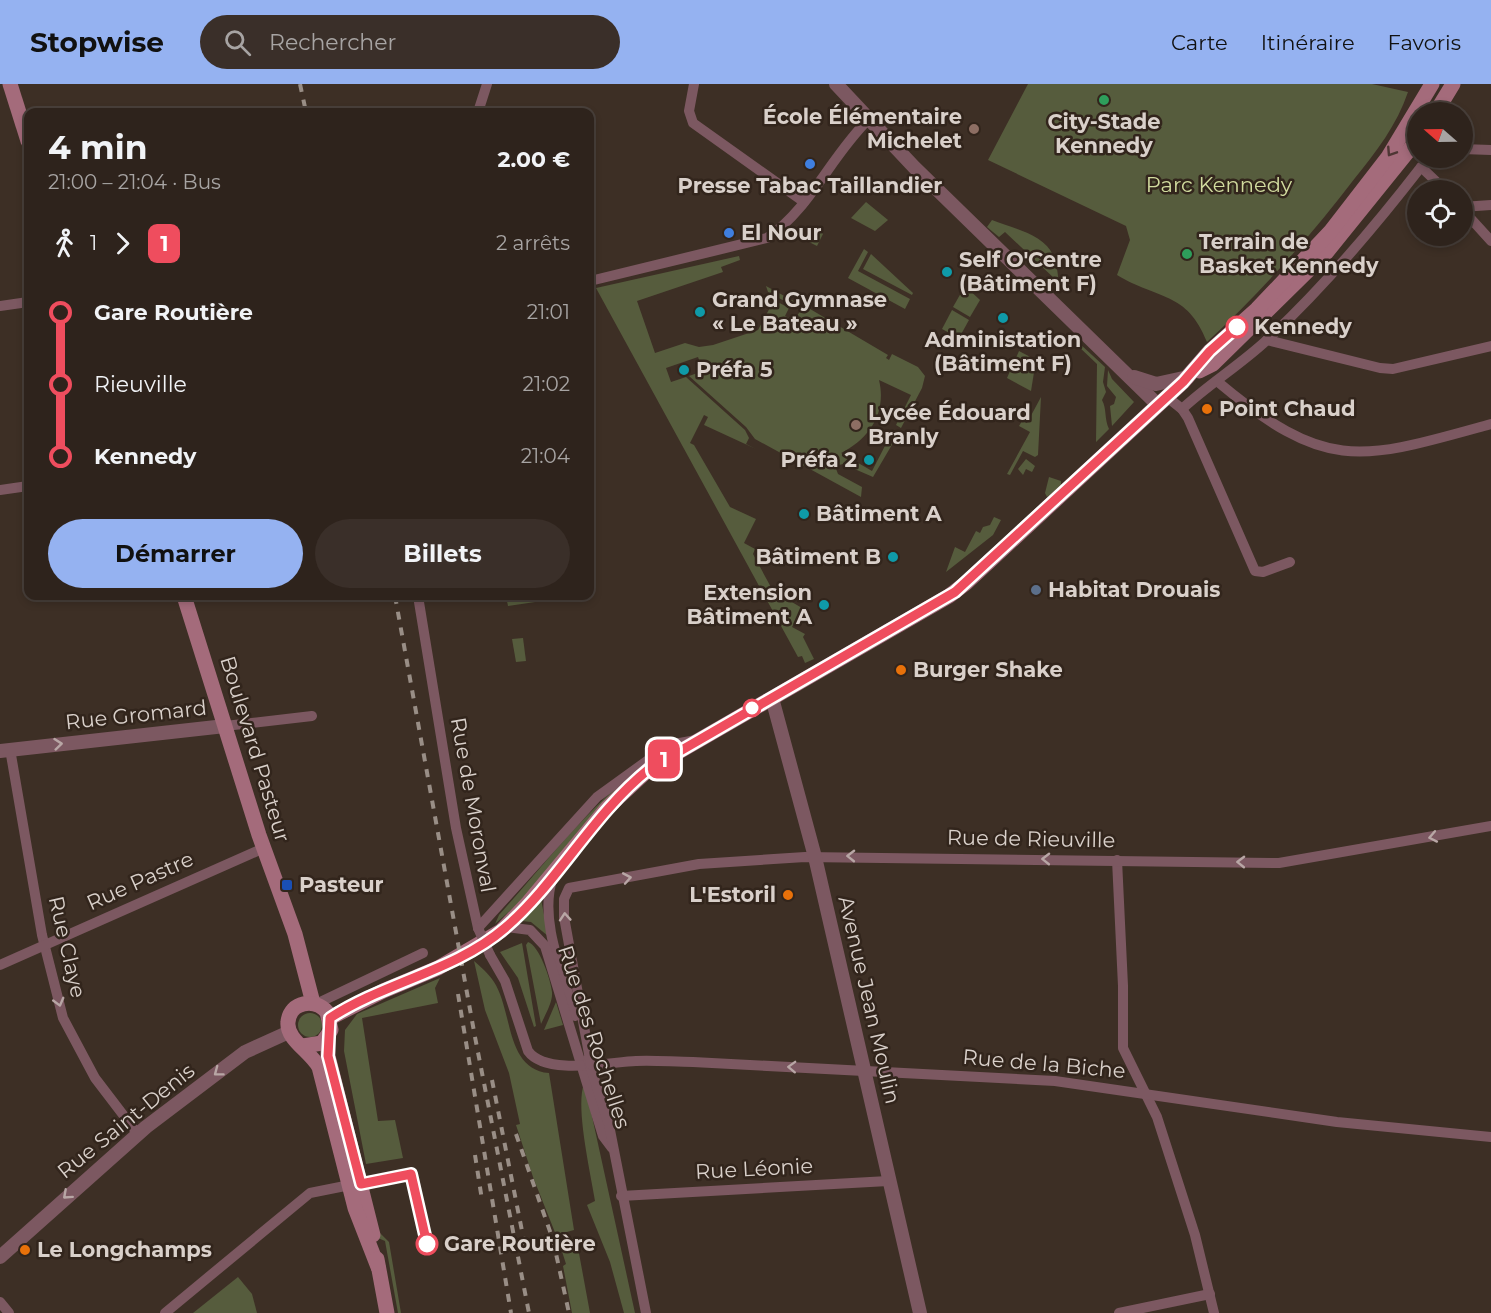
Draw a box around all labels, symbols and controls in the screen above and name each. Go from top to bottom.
search box [200,15,620,69]
text: Stopwise [30,25,164,59]
icon: search [221,26,254,59]
text: Rechercher [269,29,396,56]
text: Carte [1171,30,1228,55]
text: Itinéraire [1261,30,1355,55]
text: Favoris [1388,30,1461,55]
marker: City-Stade Kennedy [1097,93,1111,107]
north arrow [1407,102,1473,168]
map controls [1407,102,1473,246]
place label: École Élémentaire Michelet [763,104,962,153]
place label: City-Stade Kennedy [1047,109,1161,158]
marker: École Élémentaire Michelet [967,122,981,136]
text: 4 min [48,127,147,167]
text: 2.00 € [497,146,570,173]
one-way arrow [1386,146,1398,156]
marker: Presse Tabac Taillandier [803,157,817,171]
text: 21:00 – 21:04 · Bus [48,170,221,194]
park label: Parc Kennedy [1146,172,1293,197]
place label: Presse Tabac Taillandier [678,173,942,198]
button: locate [1407,180,1473,246]
place label: El Nour [741,220,822,245]
marker: El Nour [722,226,736,240]
icon: walk [48,227,81,260]
icon: forward [106,227,139,260]
place label: Terrain de Basket Kennedy [1199,229,1379,278]
text: 1 [90,231,97,255]
text: 1 [160,231,168,256]
text: 2 arrêts [496,231,570,255]
place label: Self O'Centre (Bâtiment F) [959,247,1102,296]
marker: Terrain de Basket Kennedy [1180,247,1194,261]
marker: Self O'Centre (Bâtiment F) [940,265,954,279]
place label: Grand Gymnase « Le Bateau » [712,287,887,336]
text: Gare Routière [94,299,253,326]
text: 21:01 [527,300,570,324]
marker: Grand Gymnase « Le Bateau » [693,305,707,319]
marker: Administation (Bâtiment F) [996,311,1010,325]
place label: Kennedy [1254,314,1352,339]
marker: Kennedy [1226,316,1248,338]
place label: Administation (Bâtiment F) [924,327,1081,376]
place label: Préfa 5 [696,357,773,382]
marker: Préfa 5 [677,363,691,377]
text: Rieuville [94,371,187,398]
text: 21:02 [523,372,570,396]
place label: Point Chaud [1219,396,1355,421]
place label: Lycée Édouard Branly [868,400,1031,449]
marker: Point Chaud [1200,402,1214,416]
marker: Lycée Édouard Branly [849,418,863,432]
text: Kennedy [94,443,196,470]
text: 21:04 [521,444,570,468]
place label: Préfa 2 [781,447,857,472]
marker: Préfa 2 [862,453,876,467]
place label: Bâtiment A [816,501,942,526]
marker: Bâtiment A [797,507,811,521]
button: Démarrer [48,519,303,588]
button: Billets [315,519,570,588]
place label: Bâtiment B [756,544,881,569]
marker: Bâtiment B [886,550,900,564]
place label: Habitat Drouais [1048,577,1220,602]
place label: Extension Bâtiment A [686,580,813,629]
marker: Habitat Drouais [1029,583,1043,597]
marker: Extension Bâtiment A [817,598,831,612]
street label: Boulevard Pasteur [215,653,296,845]
place label: Burger Shake [913,657,1063,682]
marker: Burger Shake [894,663,908,677]
street label: Rue Gromard [64,695,208,734]
unlabelled marker [743,699,761,717]
street label: Rue de Moronval [446,715,501,894]
one-way arrow [54,738,63,751]
line badge: 1 [644,740,684,778]
text: 1 [660,747,668,772]
street label: Rue de Rieuville [947,825,1115,852]
one-way arrow [1429,830,1439,843]
street label: Rue Pastre [83,846,197,915]
one-way arrow [846,850,855,863]
one-way arrow [1041,853,1050,865]
one-way arrow [1236,856,1245,869]
place label: Pasteur [299,872,384,897]
one-way arrow [622,872,632,885]
marker: Pasteur [280,878,294,892]
place label: L'Estoril [689,882,776,907]
marker: L'Estoril [781,888,795,902]
street label: Rue Claye [44,894,91,1000]
street label: Avenue Jean Moulin [833,894,906,1106]
one-way arrow [558,912,571,921]
street label: Rue des Rochelles [553,942,636,1132]
one-way arrow [51,996,64,1006]
street label: Rue de la Biche [962,1044,1127,1083]
street label: Rue Saint-Denis [52,1058,199,1184]
one-way arrow [788,1060,797,1073]
one-way arrow [214,1065,225,1076]
street label: Rue Léonie [694,1153,814,1184]
one-way arrow [63,1188,74,1199]
place label: Gare Routière [444,1231,596,1256]
marker: Gare Routière [416,1233,438,1255]
place label: Le Longchamps [37,1237,212,1262]
marker: Le Longchamps [18,1243,32,1257]

